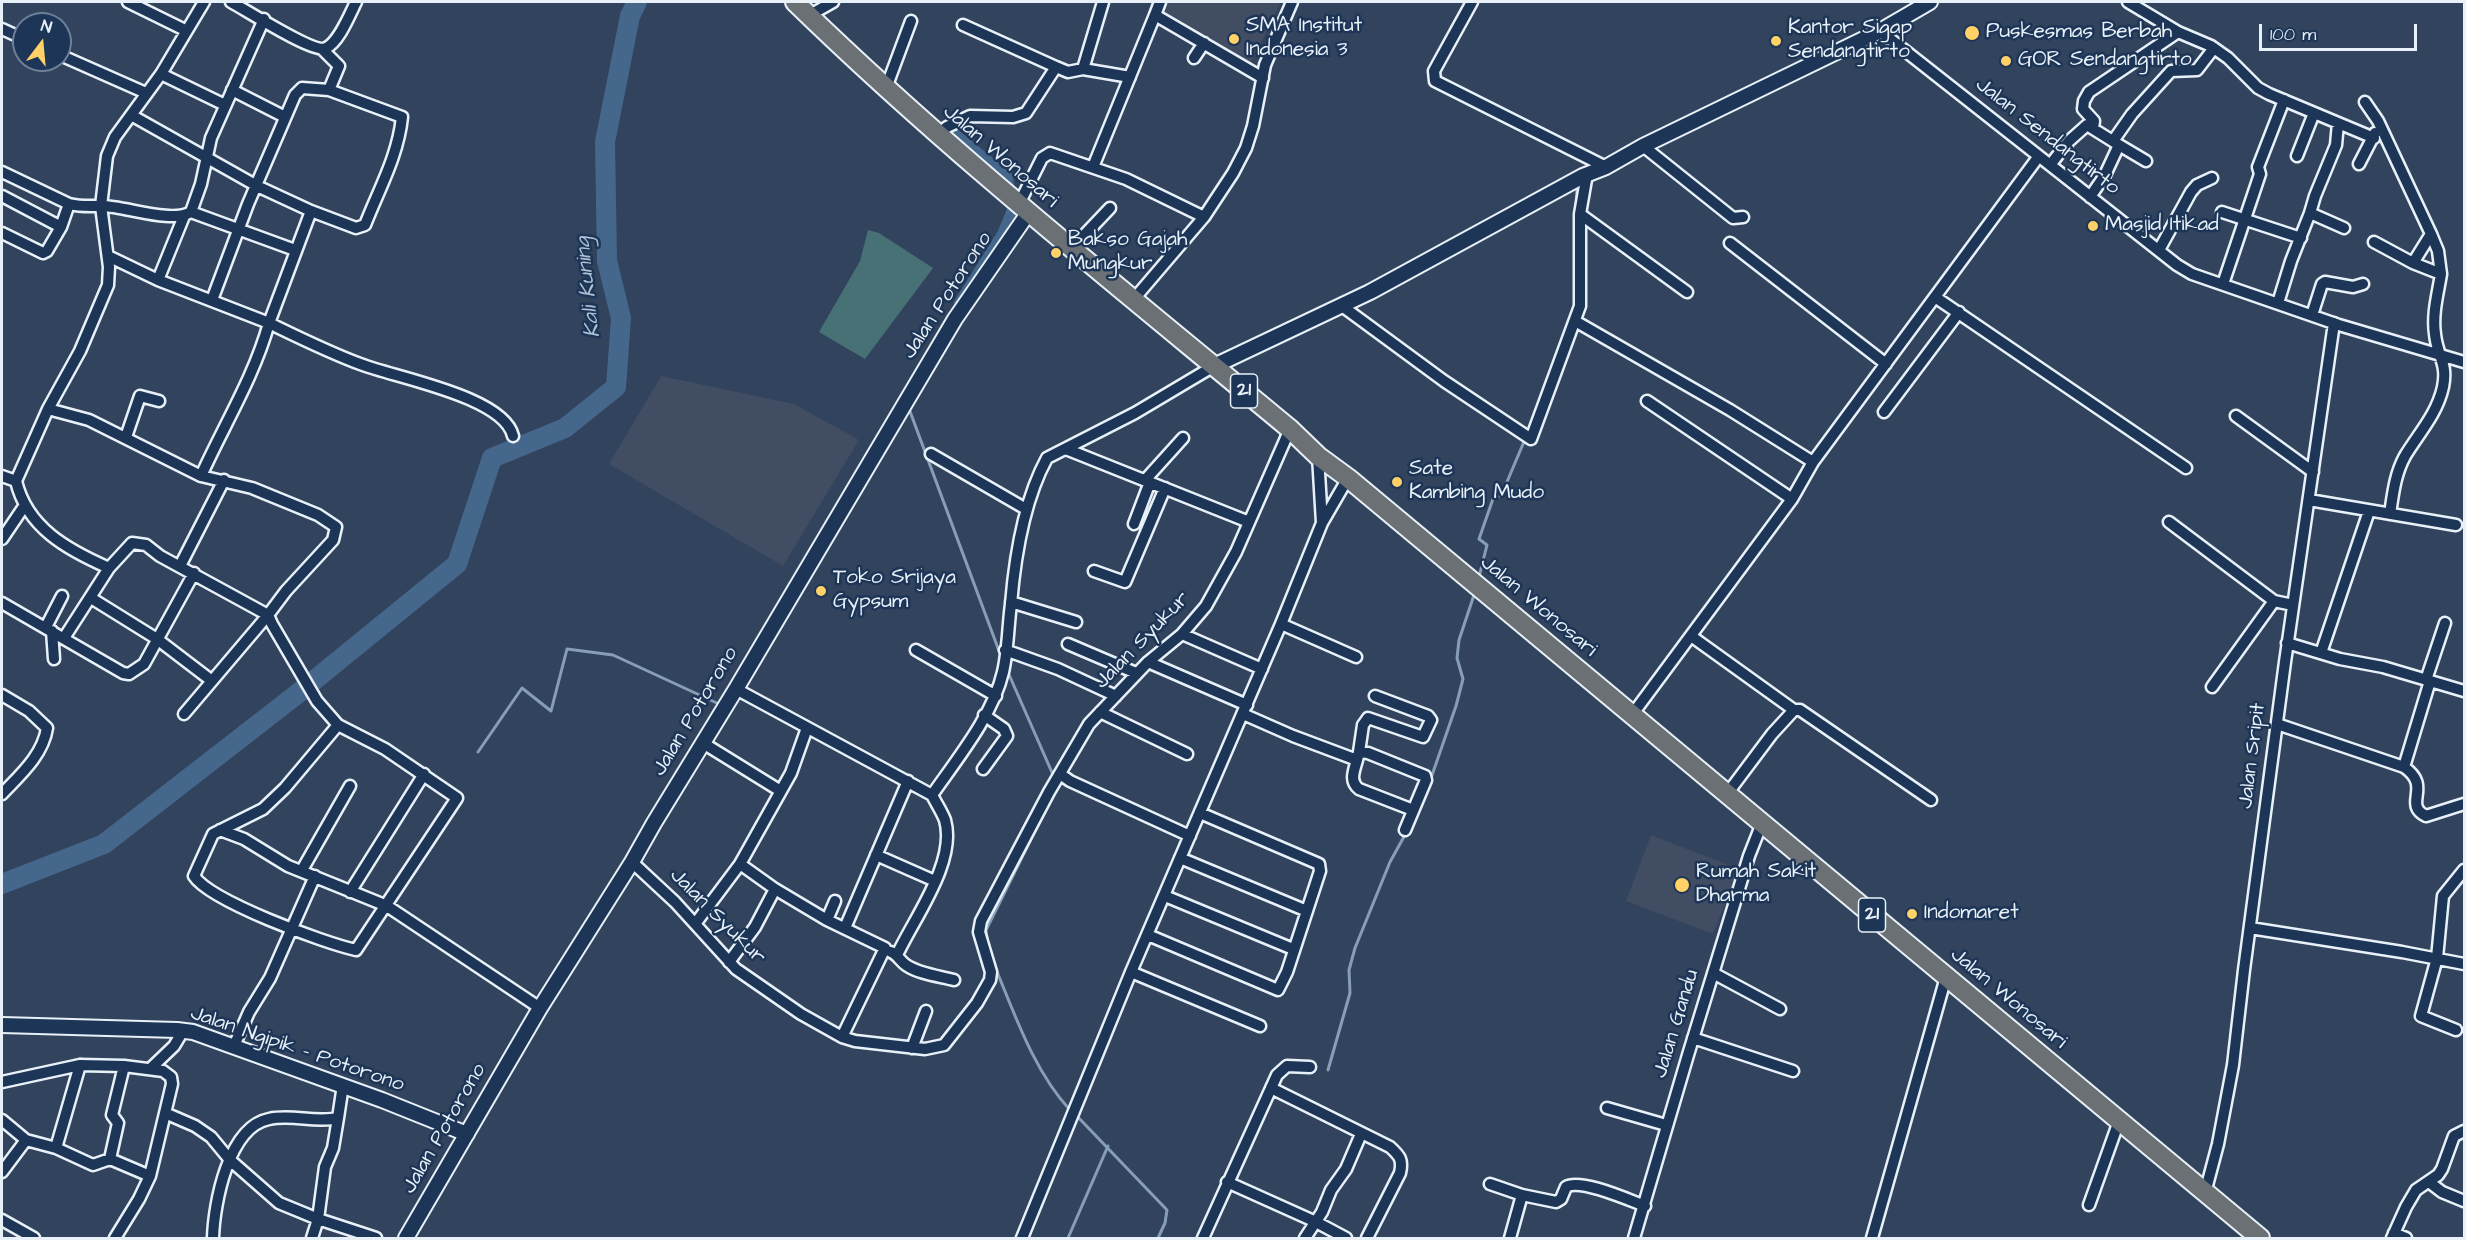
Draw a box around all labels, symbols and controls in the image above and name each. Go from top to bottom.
north arrow [12,12,72,72]
scale bar [2262,12,2420,50]
place label: SMA Institut Indonesia 3 [1246,14,1362,64]
text: N [39,15,54,39]
place label: Kantor Sigap Sendangtirto [1788,16,1912,66]
place label: Puskesmas Berbah [1986,20,2172,46]
text: 100 m [2270,22,2316,47]
marker: Puskesmas Berbah [1963,24,1981,42]
marker: SMA Institut Indonesia 3 [1227,32,1241,46]
marker: Kantor Sigap Sendangtirto [1769,34,1783,48]
place label: GOR Sendangtirto [2018,48,2192,74]
marker: GOR Sendangtirto [1999,54,2013,68]
street label: Jalan Sendangtirto [1970,73,2124,201]
street label: Jalan Wonosari [937,100,1063,214]
place label: Masjid Itikad [2105,213,2219,239]
marker: Masjid Itikad [2086,219,2100,233]
street label: Jalan Potorono [898,228,998,364]
place label: Bakso Gajah Mungkur [1068,228,1187,278]
water label: Kali Kuning [571,235,607,339]
marker: Bakso Gajah Mungkur [1049,246,1063,260]
road number: 21 [1230,374,1258,408]
place label: Sate Kambing Mudo [1409,457,1544,507]
marker: Sate Kambing Mudo [1390,475,1404,489]
street label: Jalan Wonosari [1475,551,1601,663]
place label: Toko Srijaya Gypsum [833,566,956,616]
marker: Toko Srijaya Gypsum [814,584,828,598]
street label: Jalan Syukur [1090,587,1196,695]
street label: Jalan Potorono [648,643,744,781]
street label: Jalan Sripit [2234,702,2272,810]
place label: Rumah Sakit Dharma [1696,860,1816,910]
street label: Jalan Syukur [664,864,770,970]
marker: Rumah Sakit Dharma [1673,876,1691,894]
road number: 21 [1858,898,1886,932]
place label: Indomaret [1924,901,2019,927]
marker: Indomaret [1905,907,1919,921]
street label: Jalan Wonosari [1945,943,2071,1055]
street label: Jalan Gandu [1649,967,1705,1081]
street label: Jalan Ngipik - Potorono [187,1002,407,1098]
street label: Jalan Potorono [398,1060,492,1198]

